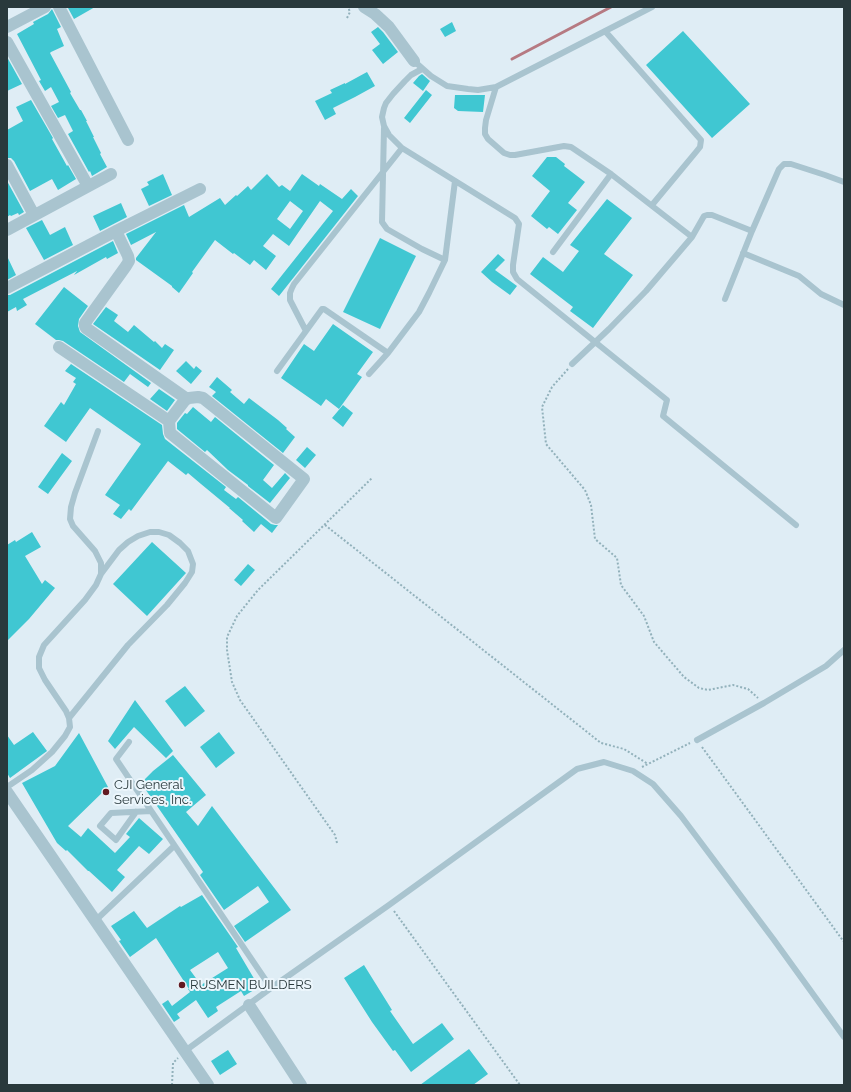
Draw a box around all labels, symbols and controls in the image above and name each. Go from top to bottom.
place label: CJI General Services, Inc. [114,777,191,808]
marker: CJI General Services, Inc. [101,787,111,797]
place label: RUSMEN BUILDERS [190,977,312,993]
marker: RUSMEN BUILDERS [177,980,187,990]

